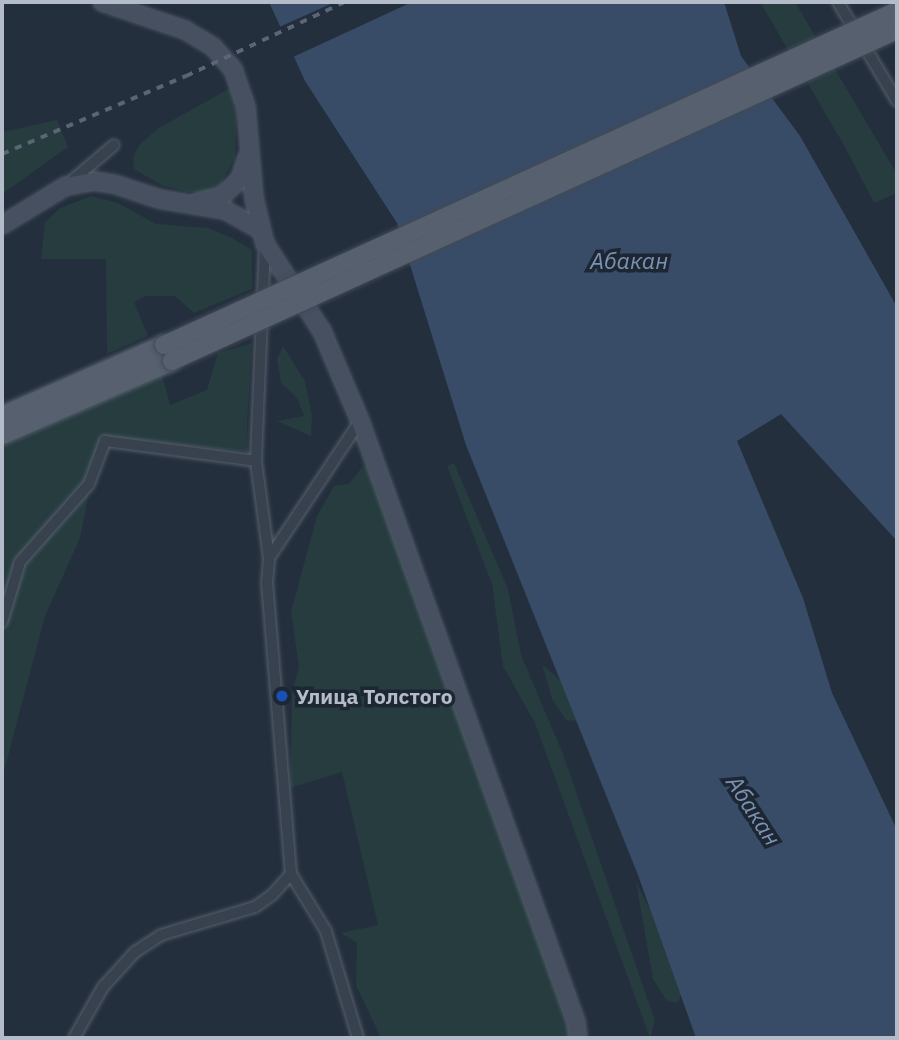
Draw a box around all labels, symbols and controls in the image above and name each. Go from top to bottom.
water label: Абакан [590,246,668,274]
place label: Улица Толстого [296,683,453,709]
marker: Улица Толстого [274,688,290,704]
water label: Абакан [721,770,787,850]

